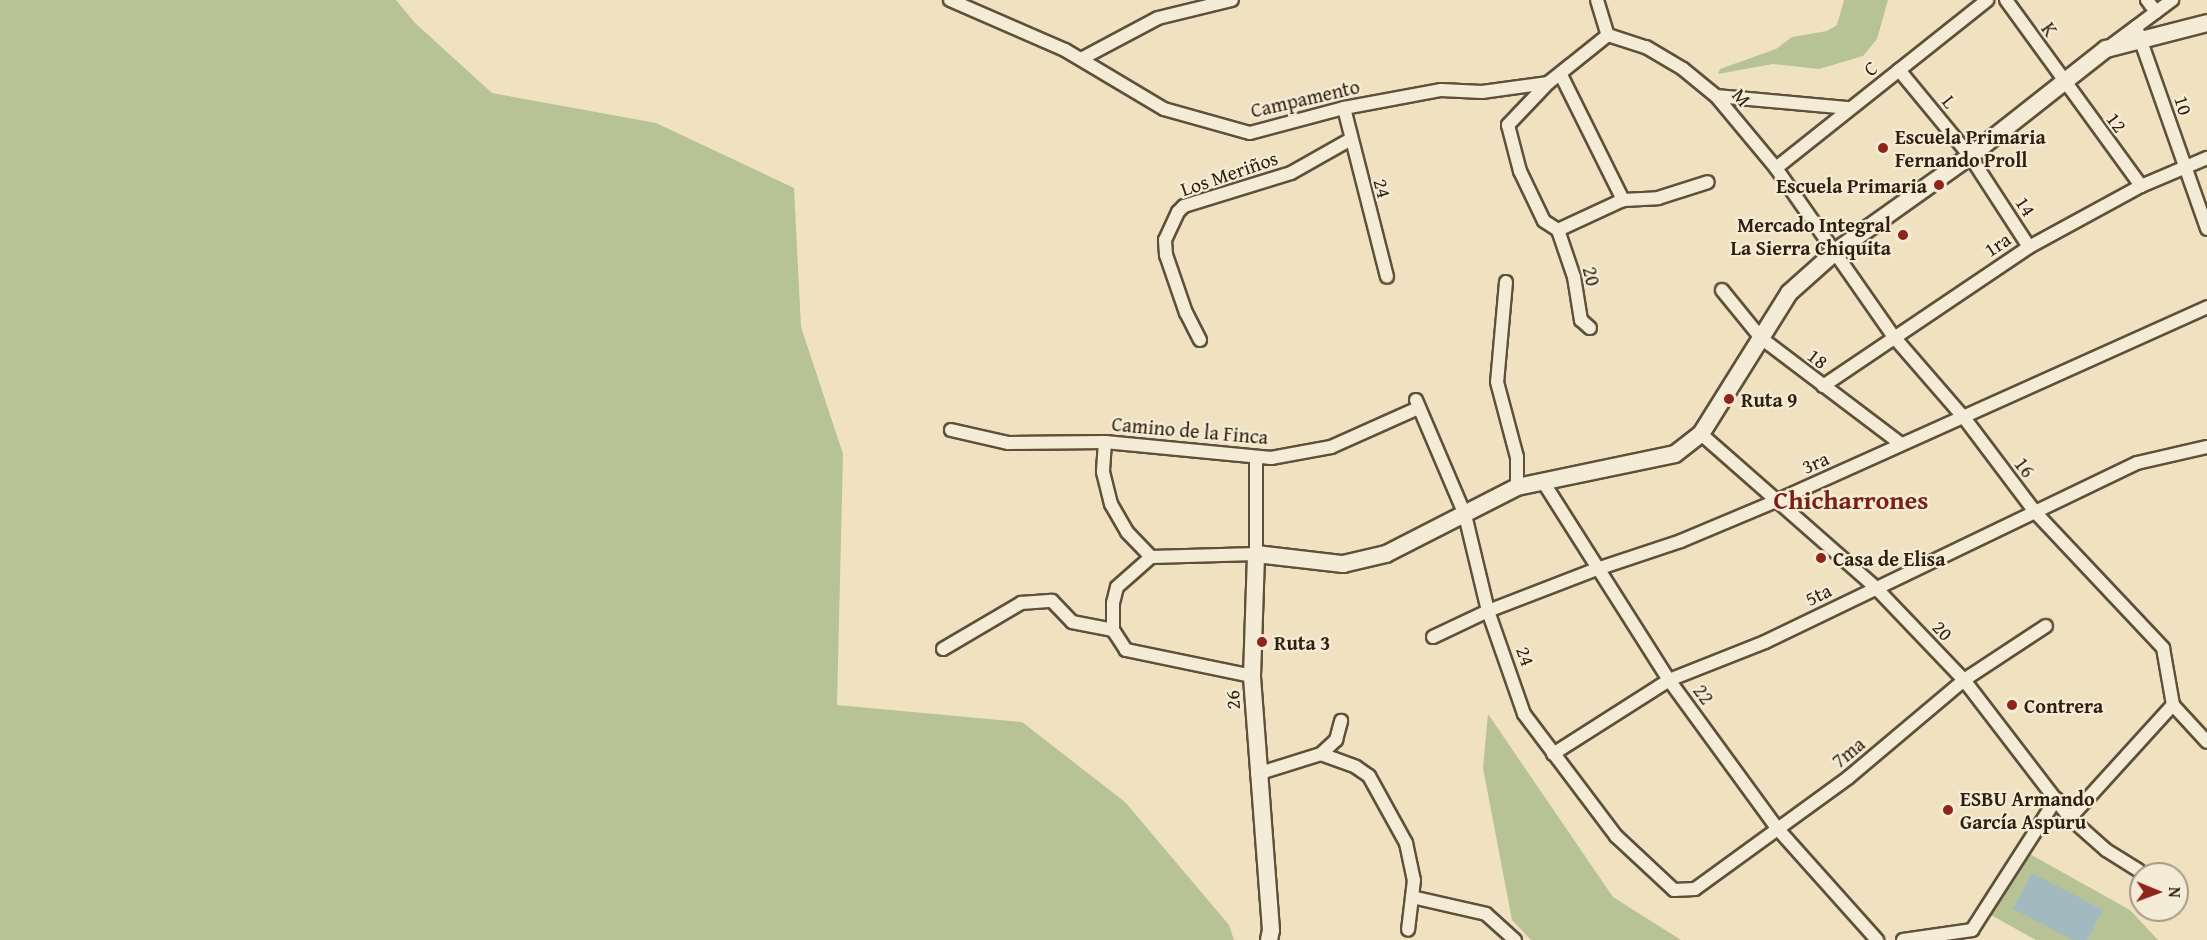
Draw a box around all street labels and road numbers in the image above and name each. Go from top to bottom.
street label: K [2037,17,2063,41]
street label: C [1858,55,1882,81]
street label: Campamento [1248,74,1362,122]
street label: M [1728,83,1756,111]
street label: L [1938,90,1962,112]
street label: 10 [2170,92,2198,118]
street label: 12 [2102,107,2132,137]
street label: Los Meriños [1177,145,1281,201]
street label: 24 [1369,176,1397,200]
street label: 14 [2011,191,2041,221]
street label: 1ra [1979,226,2015,262]
street label: 20 [1578,264,1606,288]
street label: 18 [1803,343,1833,373]
street label: Camino de la Finca [1111,411,1269,449]
street label: 3ra [1798,446,1832,478]
street label: 16 [2010,452,2040,482]
street label: 5ta [1801,577,1835,611]
street label: 20 [1928,615,1958,645]
street label: 24 [1511,643,1541,669]
street label: 22 [1689,679,1719,709]
street label: 26 [1220,690,1244,710]
street label: 7ma [1827,732,1869,772]

